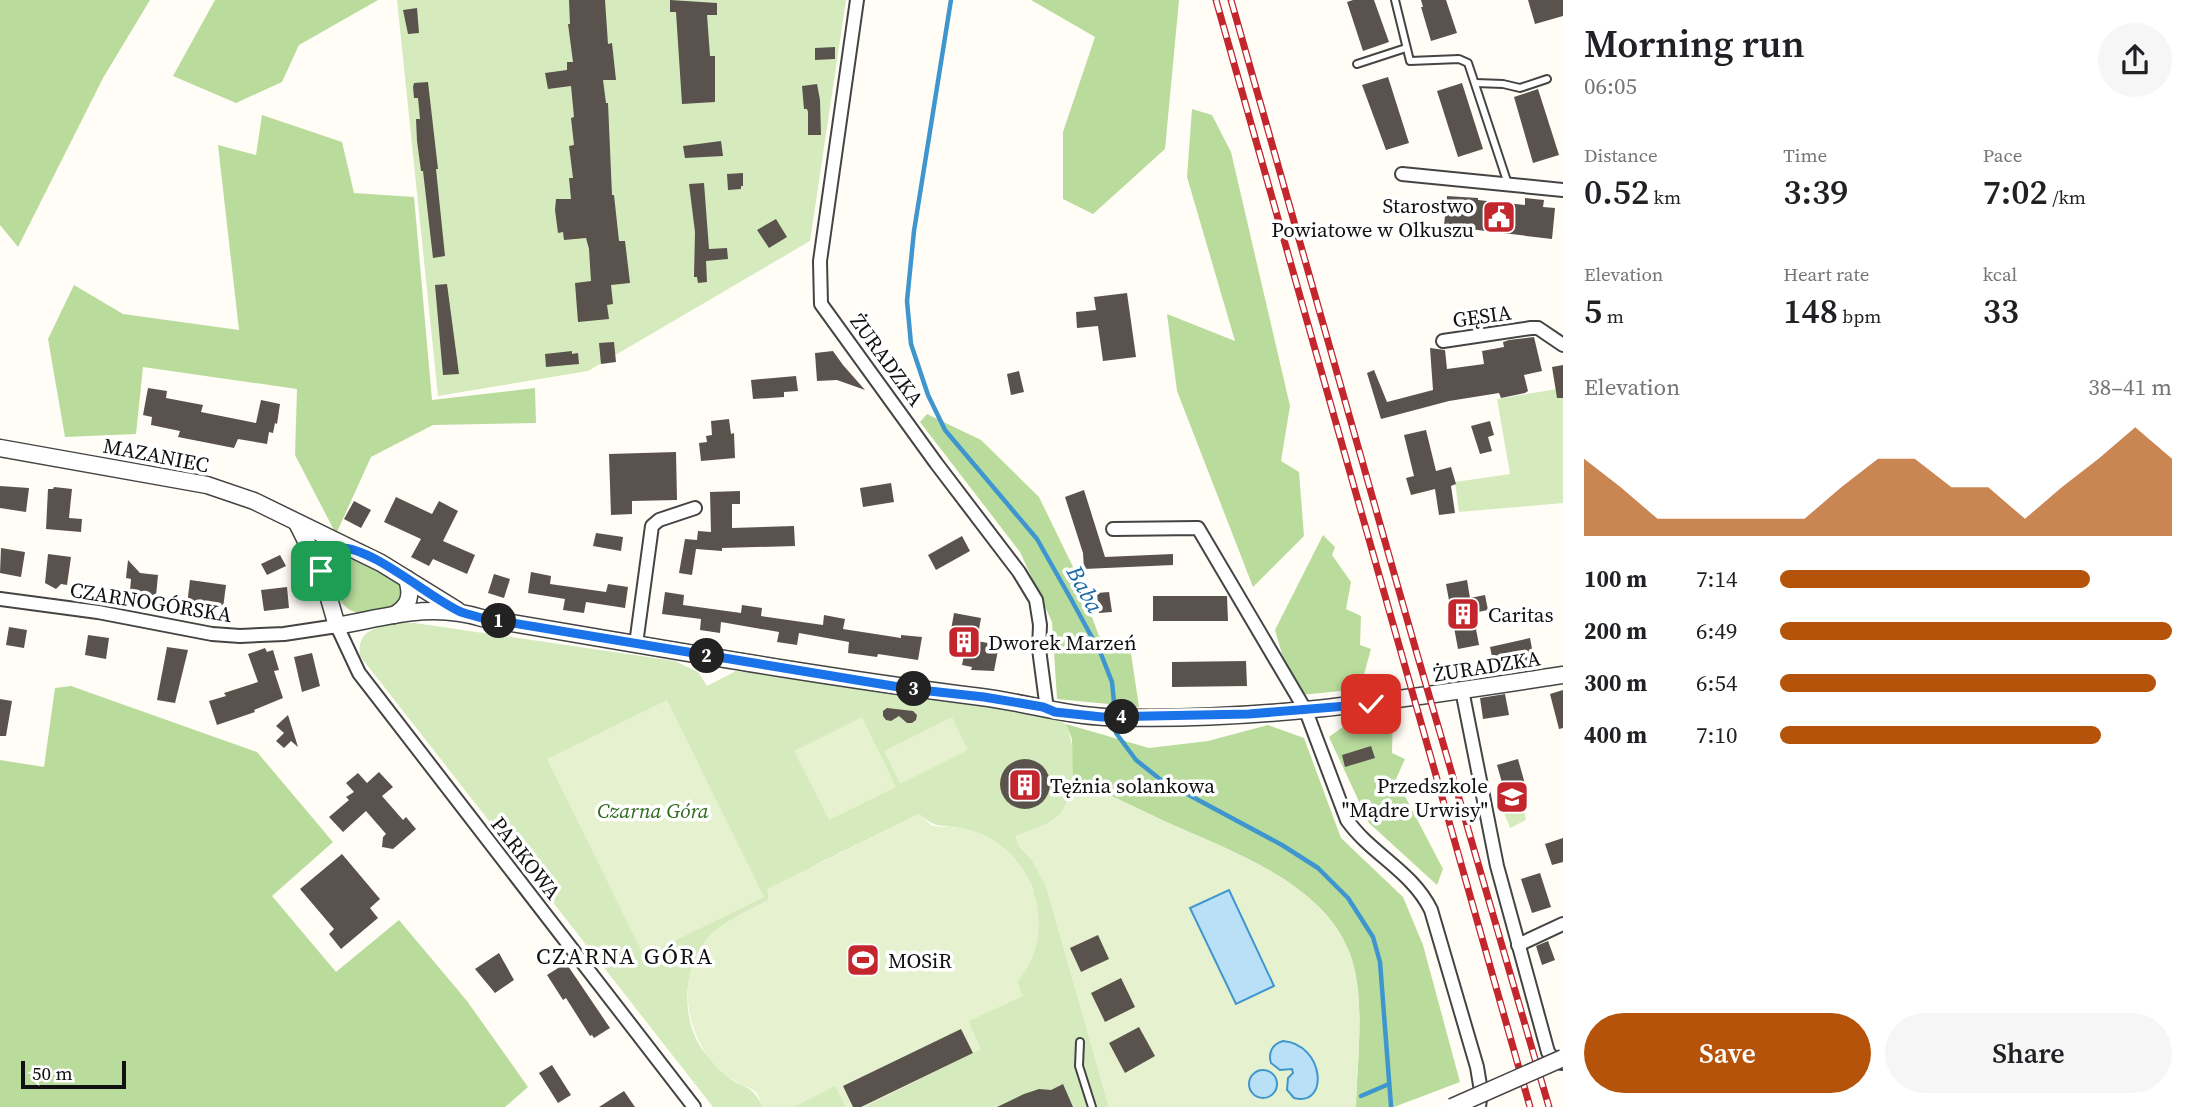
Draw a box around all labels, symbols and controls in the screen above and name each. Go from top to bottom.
text: Morning run [1584,18,1805,70]
button: share [2098,23,2172,97]
text: 06:05 [1584,70,1637,102]
text: Distance [1584,142,1658,168]
text: Time [1783,142,1827,168]
text: Pace [1983,142,2022,168]
text: 0.52 [1584,168,1649,216]
text: 3:39 [1783,168,1848,216]
text: 7:02 [1983,168,2048,216]
text: km [1649,184,1681,210]
text: /km [2048,184,2086,210]
place label: Starostwo Powiatowe w Olkuszu [1271,191,1474,244]
public building icon: Starostwo Powiatowe w Olkuszu [1480,198,1518,236]
text: Elevation [1584,261,1663,287]
text: Heart rate [1783,261,1869,287]
text: kcal [1983,261,2017,287]
text: 5 [1584,287,1602,335]
text: 148 [1783,287,1838,335]
text: 33 [1983,287,2019,335]
street label: GĘSIA [1451,298,1513,334]
text: m [1602,303,1624,329]
text: bpm [1838,303,1881,329]
street label: ŻURADZKA [844,308,931,412]
text: Elevation [1584,371,1680,403]
text: 38–41 m [2088,371,2172,403]
street label: MAZANIEC [101,431,211,479]
pin [291,541,351,601]
icon: arrive [302,552,340,590]
water label: Baba [1058,559,1111,619]
text: 100 m [1584,563,1647,595]
text: 7:14 [1696,563,1737,595]
street label: CZARNOGÓRSKA [68,575,234,629]
building icon: Caritas [1444,595,1482,633]
place label: Caritas [1488,600,1554,629]
pin: 1 [482,604,516,638]
text: 1 [493,607,504,633]
text: 200 m [1584,615,1647,647]
text: 6:49 [1696,615,1737,647]
building icon: Dworek Marzeń [945,623,983,661]
place label: Dworek Marzeń [988,628,1137,657]
pin: 2 [690,638,724,674]
text: 2 [701,642,712,668]
street label: ŻURADZKA [1431,643,1543,689]
text: 300 m [1584,667,1647,699]
text: 6:54 [1696,667,1737,699]
pin: 3 [897,672,932,706]
pin [1341,674,1401,734]
text: 3 [908,675,919,701]
icon: check [1352,685,1390,723]
pin: 4 [1104,700,1140,734]
text: 4 [1116,703,1127,729]
text: 400 m [1584,719,1647,751]
text: 7:10 [1696,719,1737,751]
building icon: Tężnia solankowa [1006,766,1044,804]
place label: Tężnia solankowa [1050,771,1215,800]
place label: Przedszkole "Mądre Urwisy" [1342,771,1488,824]
school or university icon: Przedszkole "Mądre Urwisy" [1493,778,1531,816]
park label: Czarna Góra [597,796,709,825]
street label: PARKOWA [484,810,568,906]
district label: CZARNA GÓRA [536,940,714,972]
sports icon: MOSiR [844,941,882,979]
place label: MOSiR [888,946,952,975]
button: Save [1584,1013,1871,1093]
button: Share [1885,1013,2172,1093]
scale bar [21,1058,126,1090]
text: 50 m [32,1060,73,1086]

